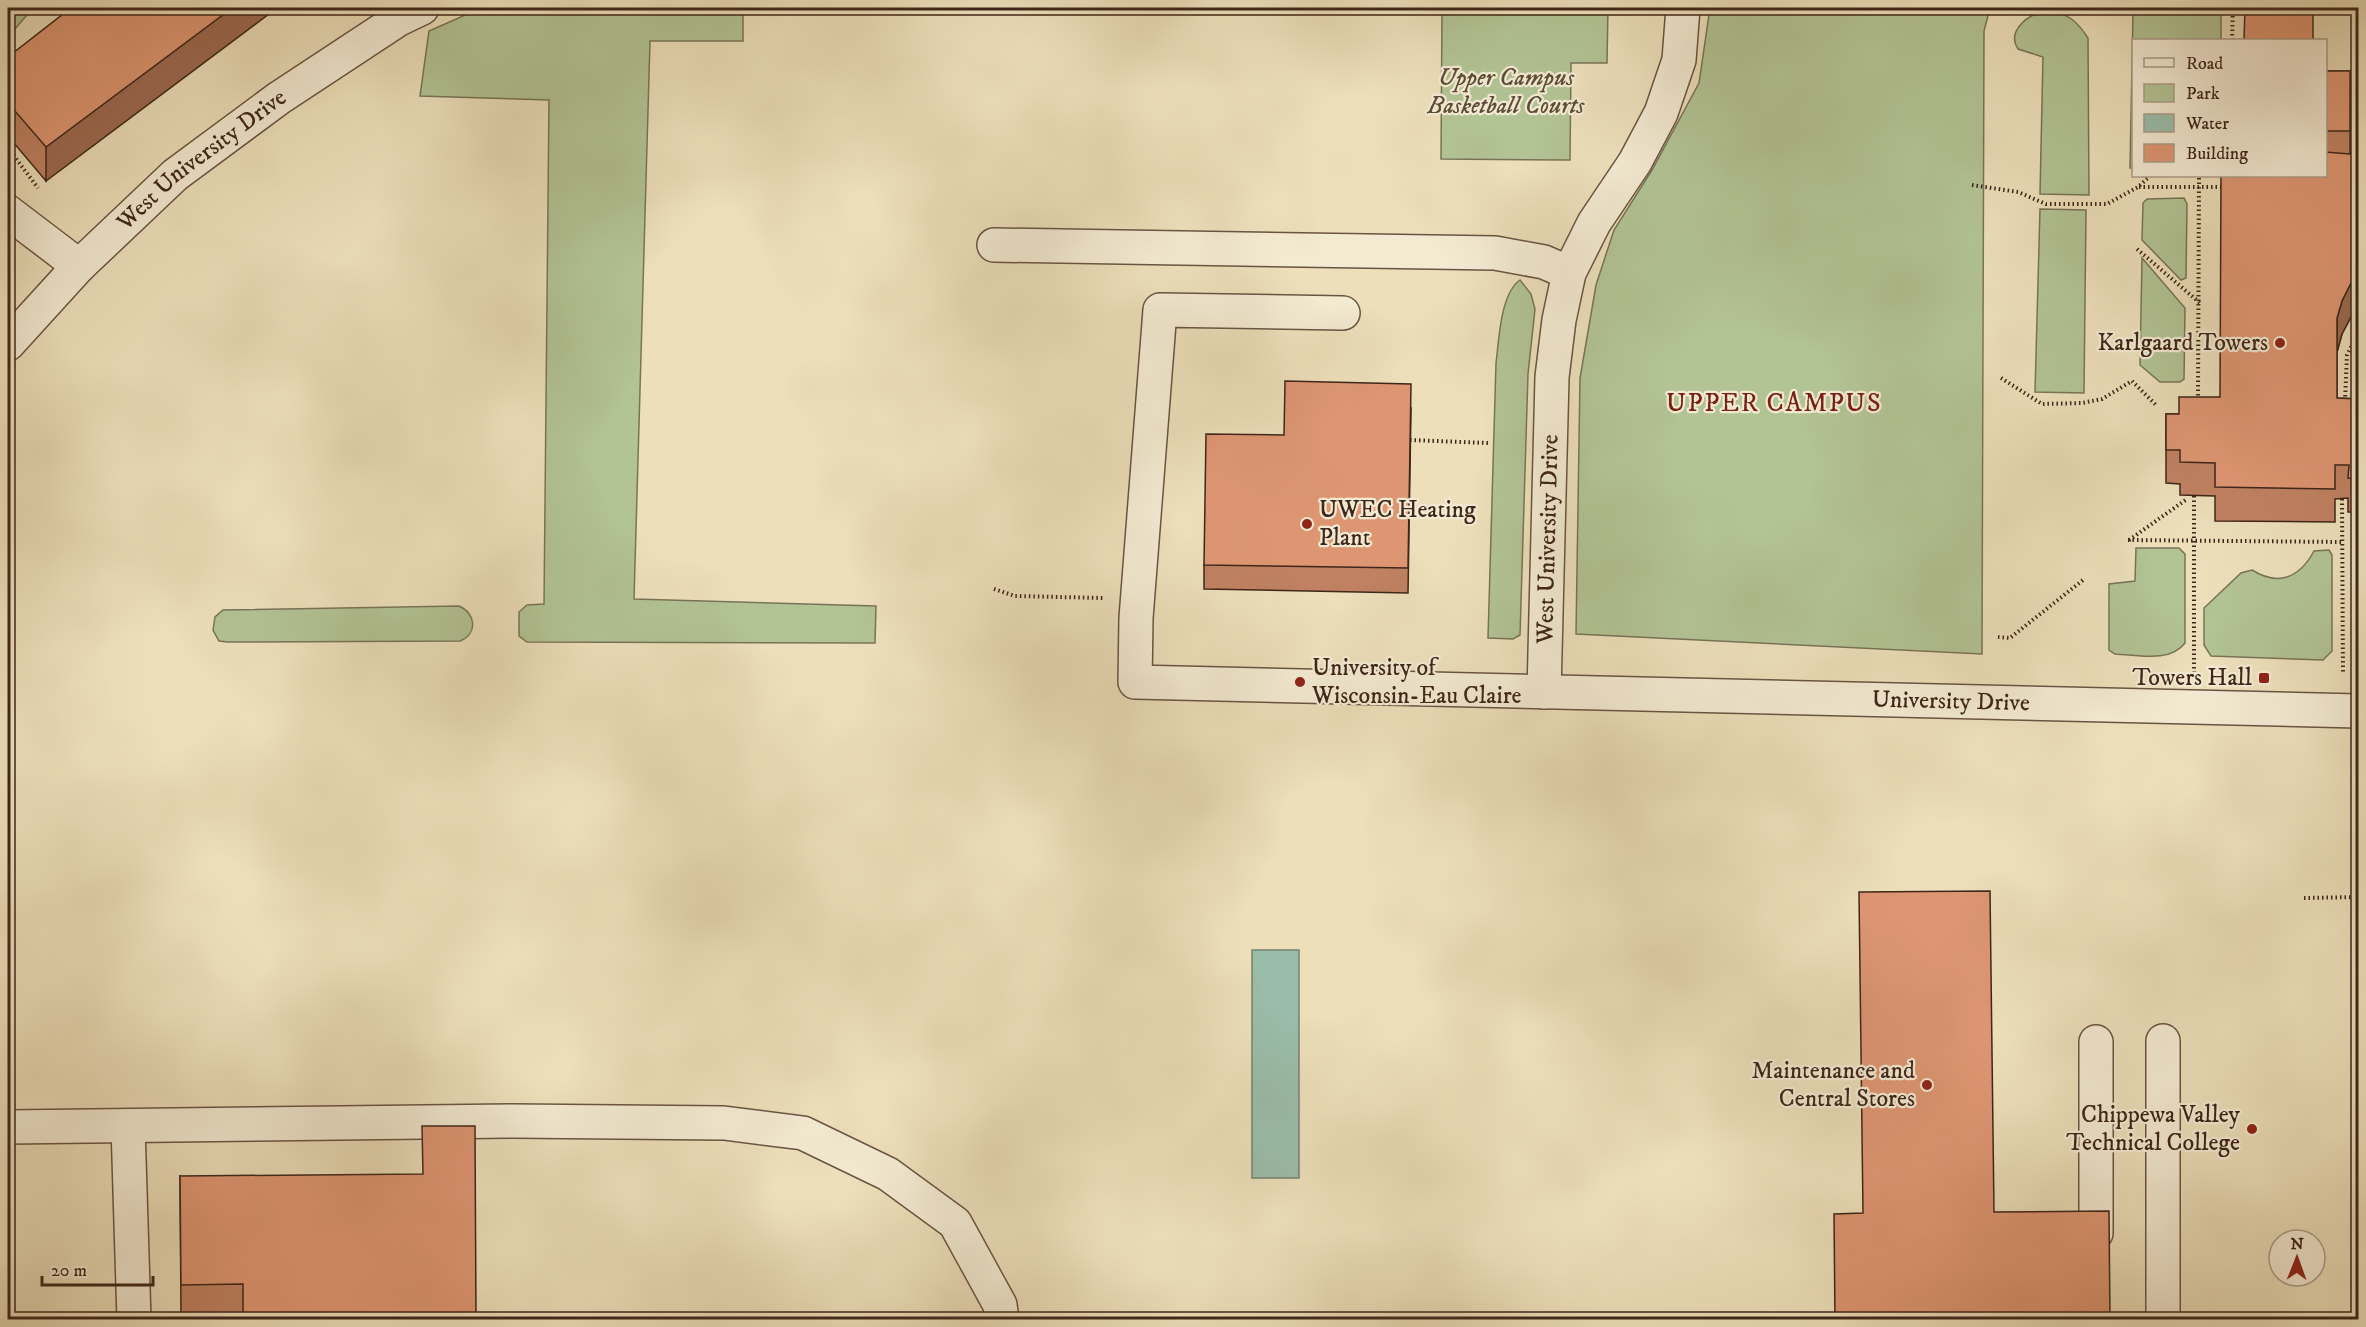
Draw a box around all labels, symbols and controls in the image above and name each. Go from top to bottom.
legend [2132,39,2327,177]
text: Road [2186,53,2223,75]
park label: Upper Campus Basketball Courts [1427,63,1585,121]
street label: West University Drive [110,82,292,238]
text: Park [2186,83,2220,105]
text: Water [2185,113,2229,135]
text: Building [2186,143,2248,165]
place label: Karlgaard Towers [2097,328,2268,358]
marker: Karlgaard Towers [2273,336,2287,350]
district label: UPPER CAMPUS [1666,387,1882,420]
street label: West University Drive [1530,434,1566,645]
place label: UWEC Heating Plant [1319,495,1476,553]
marker: UWEC Heating Plant [1300,517,1314,531]
place label: University of Wisconsin-Eau Claire [1311,653,1522,711]
place label: Towers Hall [2133,663,2253,693]
marker: Towers Hall [2257,671,2271,685]
marker: University of Wisconsin-Eau Claire [1293,675,1307,689]
street label: University Drive [1871,684,2030,718]
place label: Maintenance and Central Stores [1751,1056,1915,1114]
marker: Maintenance and Central Stores [1920,1078,1934,1092]
place label: Chippewa Valley Technical College [2066,1100,2241,1158]
marker: Chippewa Valley Technical College [2245,1122,2259,1136]
north arrow [2267,1228,2327,1288]
text: N [2291,1234,2304,1254]
scale bar [42,1249,153,1287]
text: 20 m [51,1260,87,1282]

